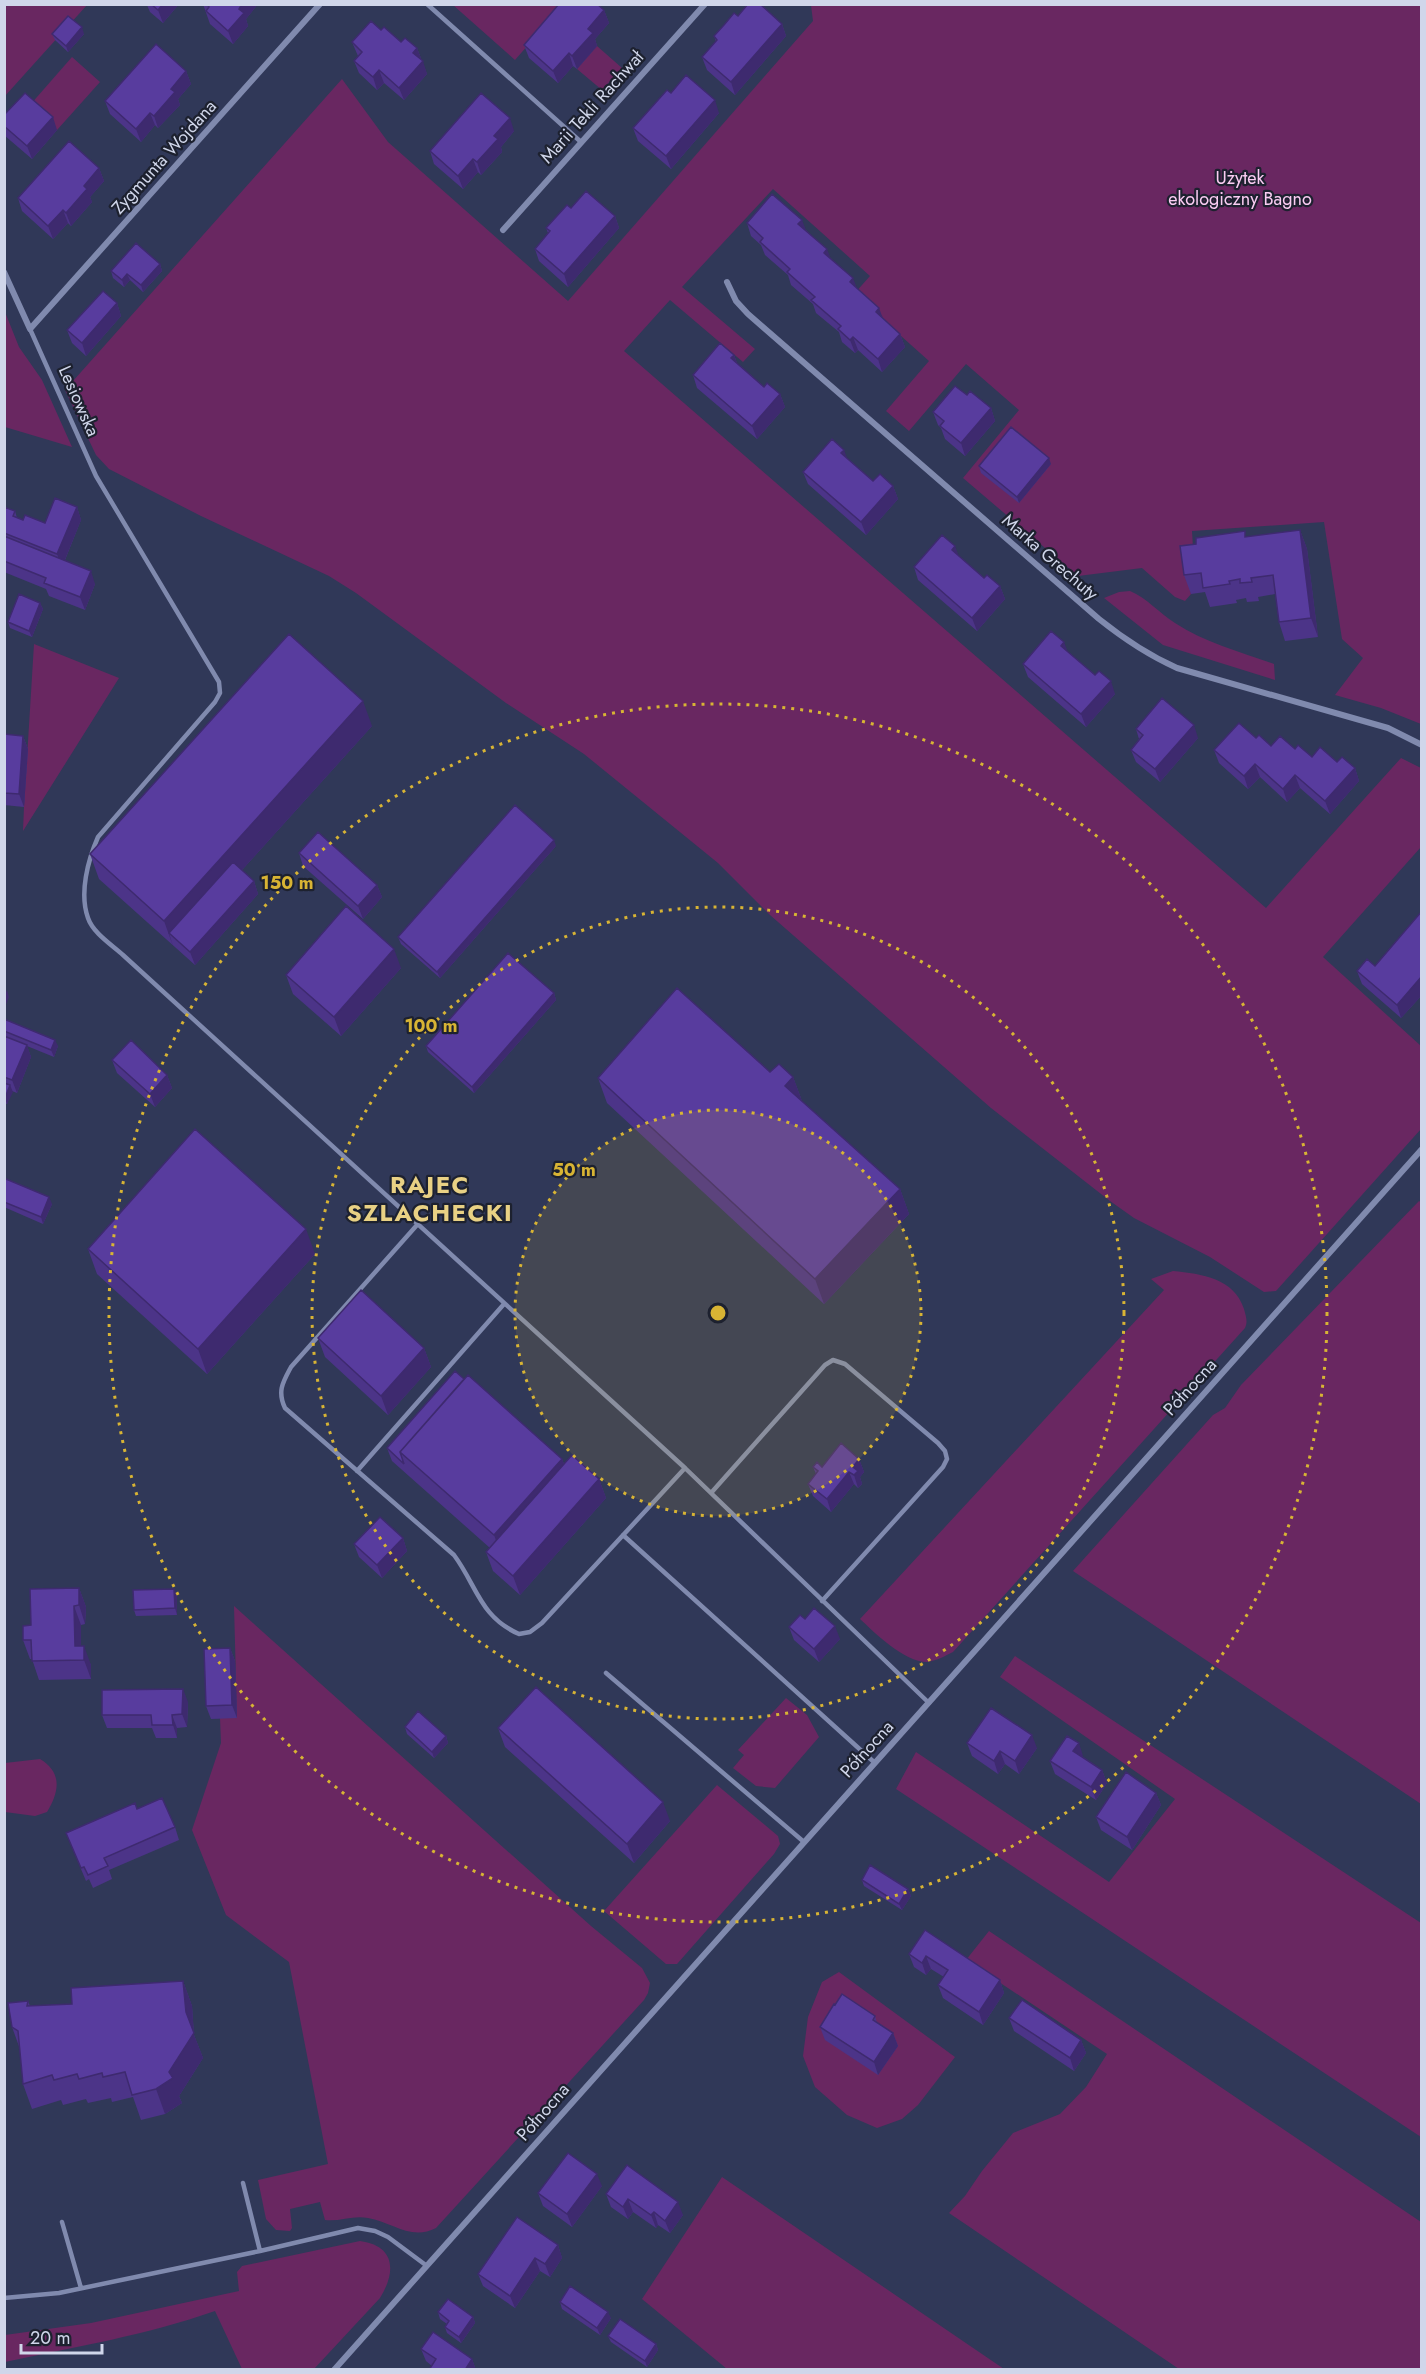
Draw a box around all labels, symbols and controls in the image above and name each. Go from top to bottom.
street label: Marii Tekli Rachwał [534,44,650,169]
street label: Zygmunta Wojdana [106,94,222,220]
park label: Użytek ekologiczny Bagno [1168,165,1312,212]
street label: Lesiowska [52,361,106,441]
street label: Marka Grechuty [996,508,1104,606]
text: 150 m [261,870,313,896]
text: 100 m [404,1013,458,1039]
text: 50 m [552,1157,596,1183]
district label: RAJEC SZLACHECKI [347,1167,513,1230]
centre of rings [708,1303,728,1323]
street label: Północna [1157,1353,1223,1421]
street label: Północna [834,1715,900,1783]
street label: Północna [510,2077,576,2147]
scale bar [21,2317,102,2355]
text: 20 m [30,2325,70,2351]

